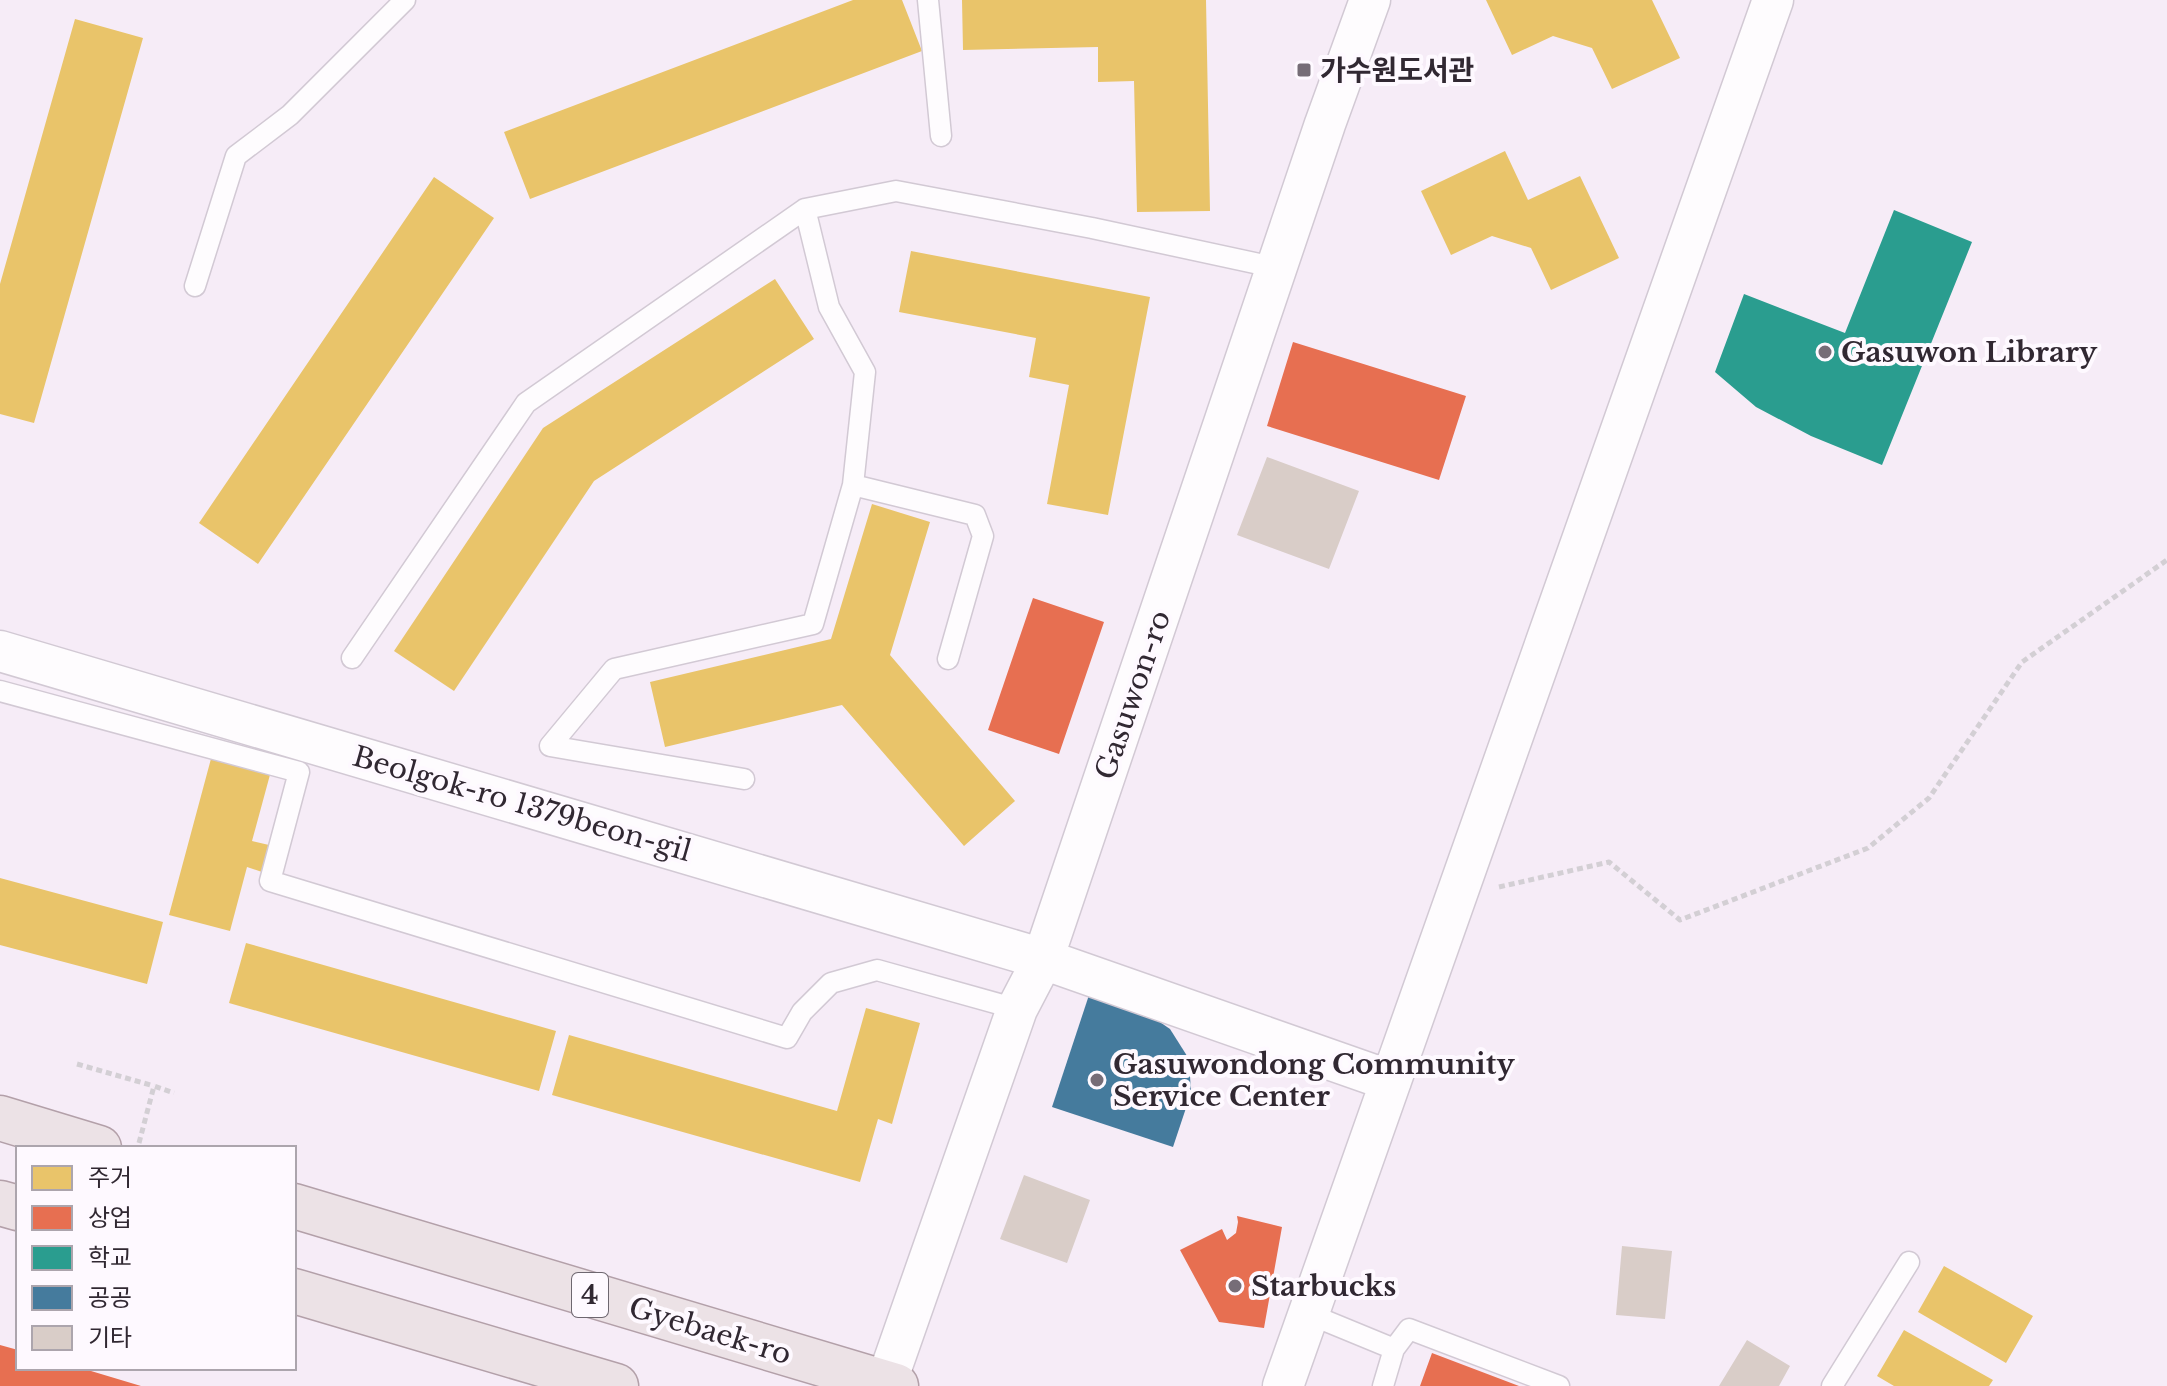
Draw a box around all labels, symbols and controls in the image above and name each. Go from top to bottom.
place label: 가수원도서관 [1320,53,1475,88]
marker: 가수원도서관 [1295,61,1313,79]
place label: Gasuwon Library [1841,335,2098,370]
marker: Gasuwon Library [1816,343,1834,361]
street label: Gasuwon-ro [1088,606,1178,784]
street label: Beolgok-ro 1379beon-gil [349,739,695,869]
place label: Gasuwondong Community Service Center [1113,1047,1515,1114]
marker: Gasuwondong Community Service Center [1088,1071,1106,1089]
legend [16,1146,296,1370]
text: 주거 [88,1163,132,1192]
text: 상업 [88,1203,132,1232]
text: 학교 [88,1243,132,1272]
place label: Starbucks [1251,1269,1396,1304]
road number: 4 [572,1273,608,1317]
marker: Starbucks [1226,1277,1244,1295]
text: 공공 [88,1283,132,1312]
street label: Gyebaek-ro [625,1290,795,1372]
text: 기타 [88,1323,132,1352]

